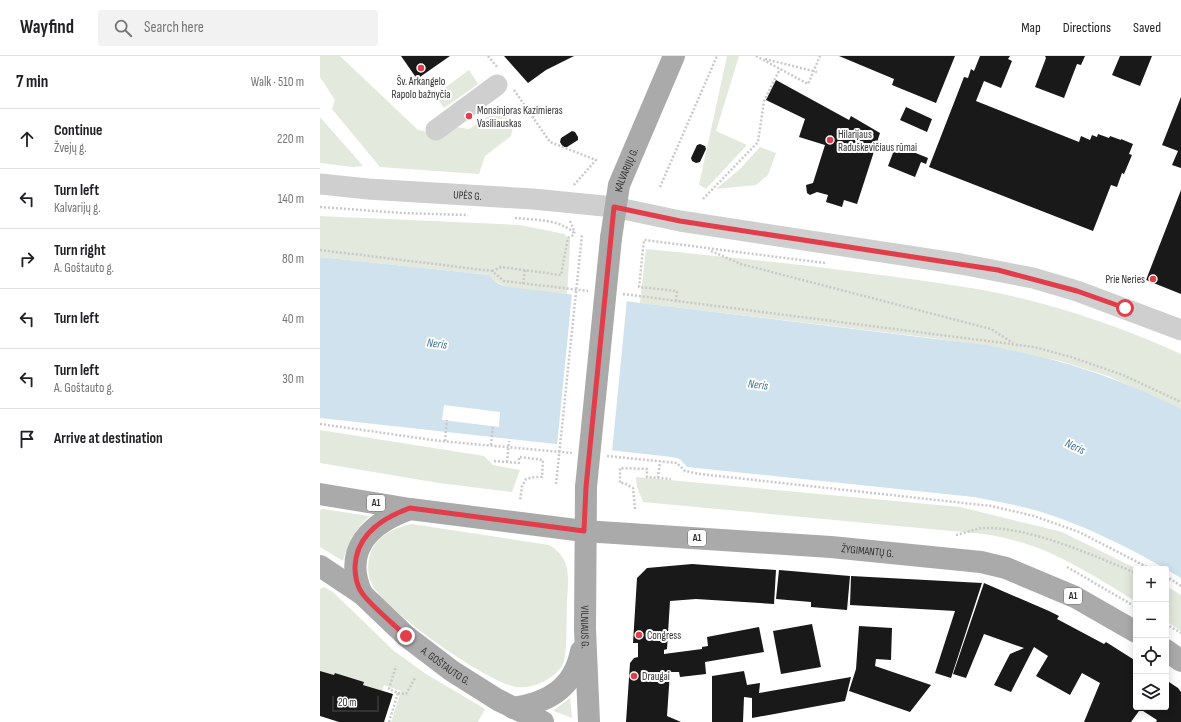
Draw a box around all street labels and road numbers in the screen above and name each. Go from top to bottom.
street label: KALVARIJŲ G. [612,146,641,193]
street label: UPĖS G. [453,187,482,202]
road number: A1 [367,495,385,511]
road number: A1 [688,530,706,546]
street label: ŽYGIMANTŲ G. [841,542,895,560]
road number: A1 [1064,588,1082,604]
street label: VILNIAUS G. [578,605,592,649]
street label: A. GOŠTAUTO G. [418,643,473,687]

